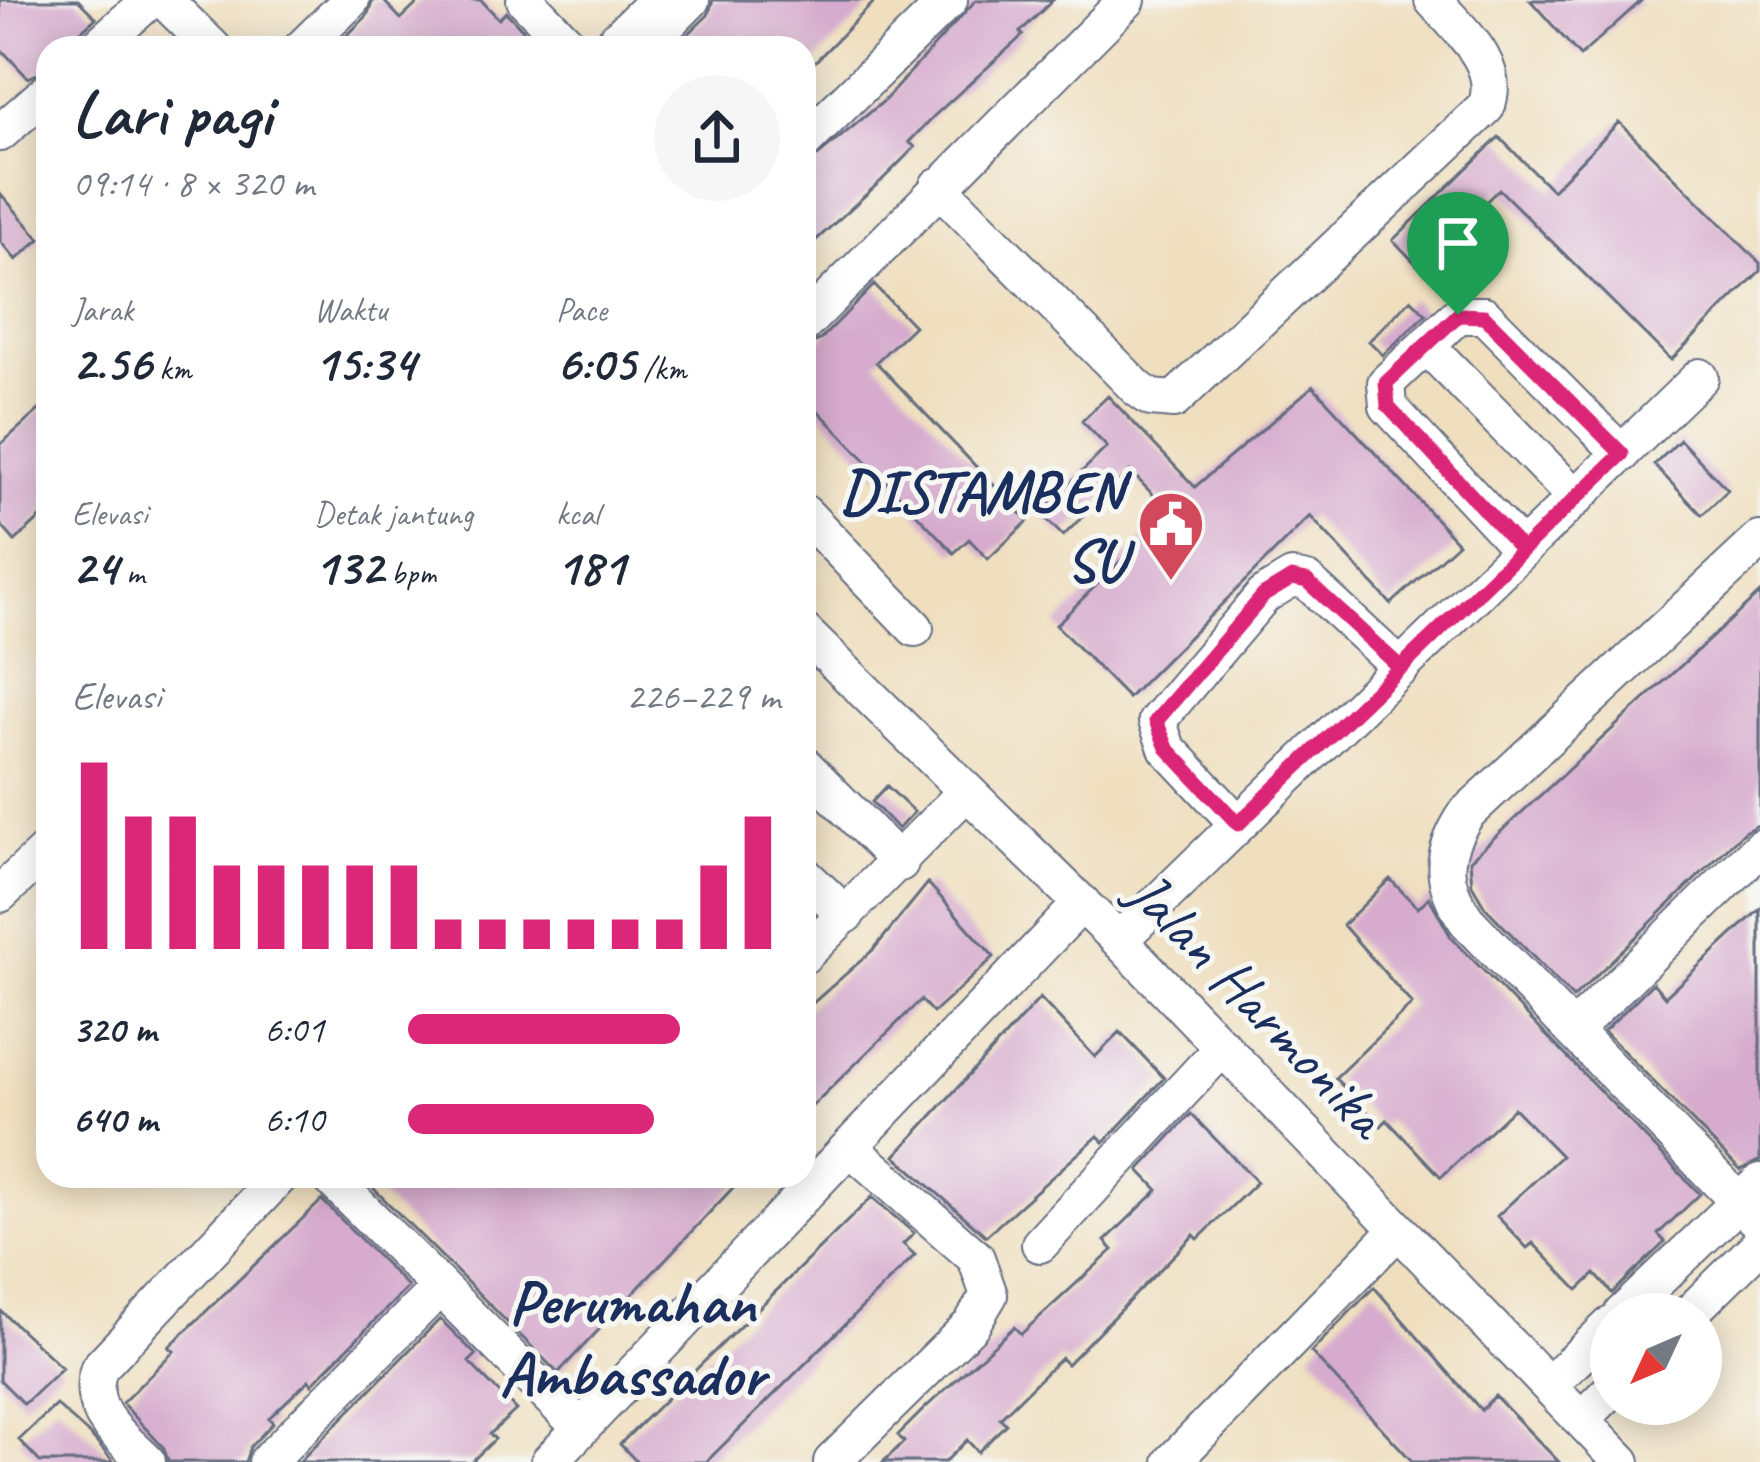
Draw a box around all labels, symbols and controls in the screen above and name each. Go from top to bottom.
text: Lari pagi [72,72,272,155]
button: share [654,75,780,201]
text: 09:14 · 8 × 320 m [72,159,314,208]
pin [1407,192,1509,315]
icon: arrive [1425,210,1491,276]
text: Jarak [72,289,133,331]
text: Waktu [314,289,387,331]
text: Pace [556,289,607,331]
text: 2.56 [72,331,151,395]
text: 15:34 [314,331,415,395]
text: 6:05 [556,331,635,395]
text: km [151,348,191,390]
text: /km [635,348,686,390]
place label: DISTAMBEN SU [840,453,1136,598]
public building icon: DISTAMBEN SU [1136,489,1206,583]
text: Elevasi [72,493,147,535]
text: Detak jantung [314,493,473,535]
text: kcal [556,493,600,535]
text: 24 [72,535,118,599]
text: 132 [314,535,383,599]
text: 181 [556,535,625,599]
text: m [118,552,144,594]
text: bpm [383,552,436,594]
text: Elevasi [72,672,161,721]
text: 226–229 m [626,672,780,721]
street label: Jalan Harmonika [1110,853,1407,1156]
text: 320 m [72,1005,156,1054]
text: 6:01 [264,1005,324,1054]
text: 640 m [72,1095,157,1144]
text: 6:10 [264,1095,324,1144]
district label: Perumahan Ambassador [500,1263,771,1414]
north arrow [1590,1293,1722,1425]
map controls [1590,1293,1722,1425]

